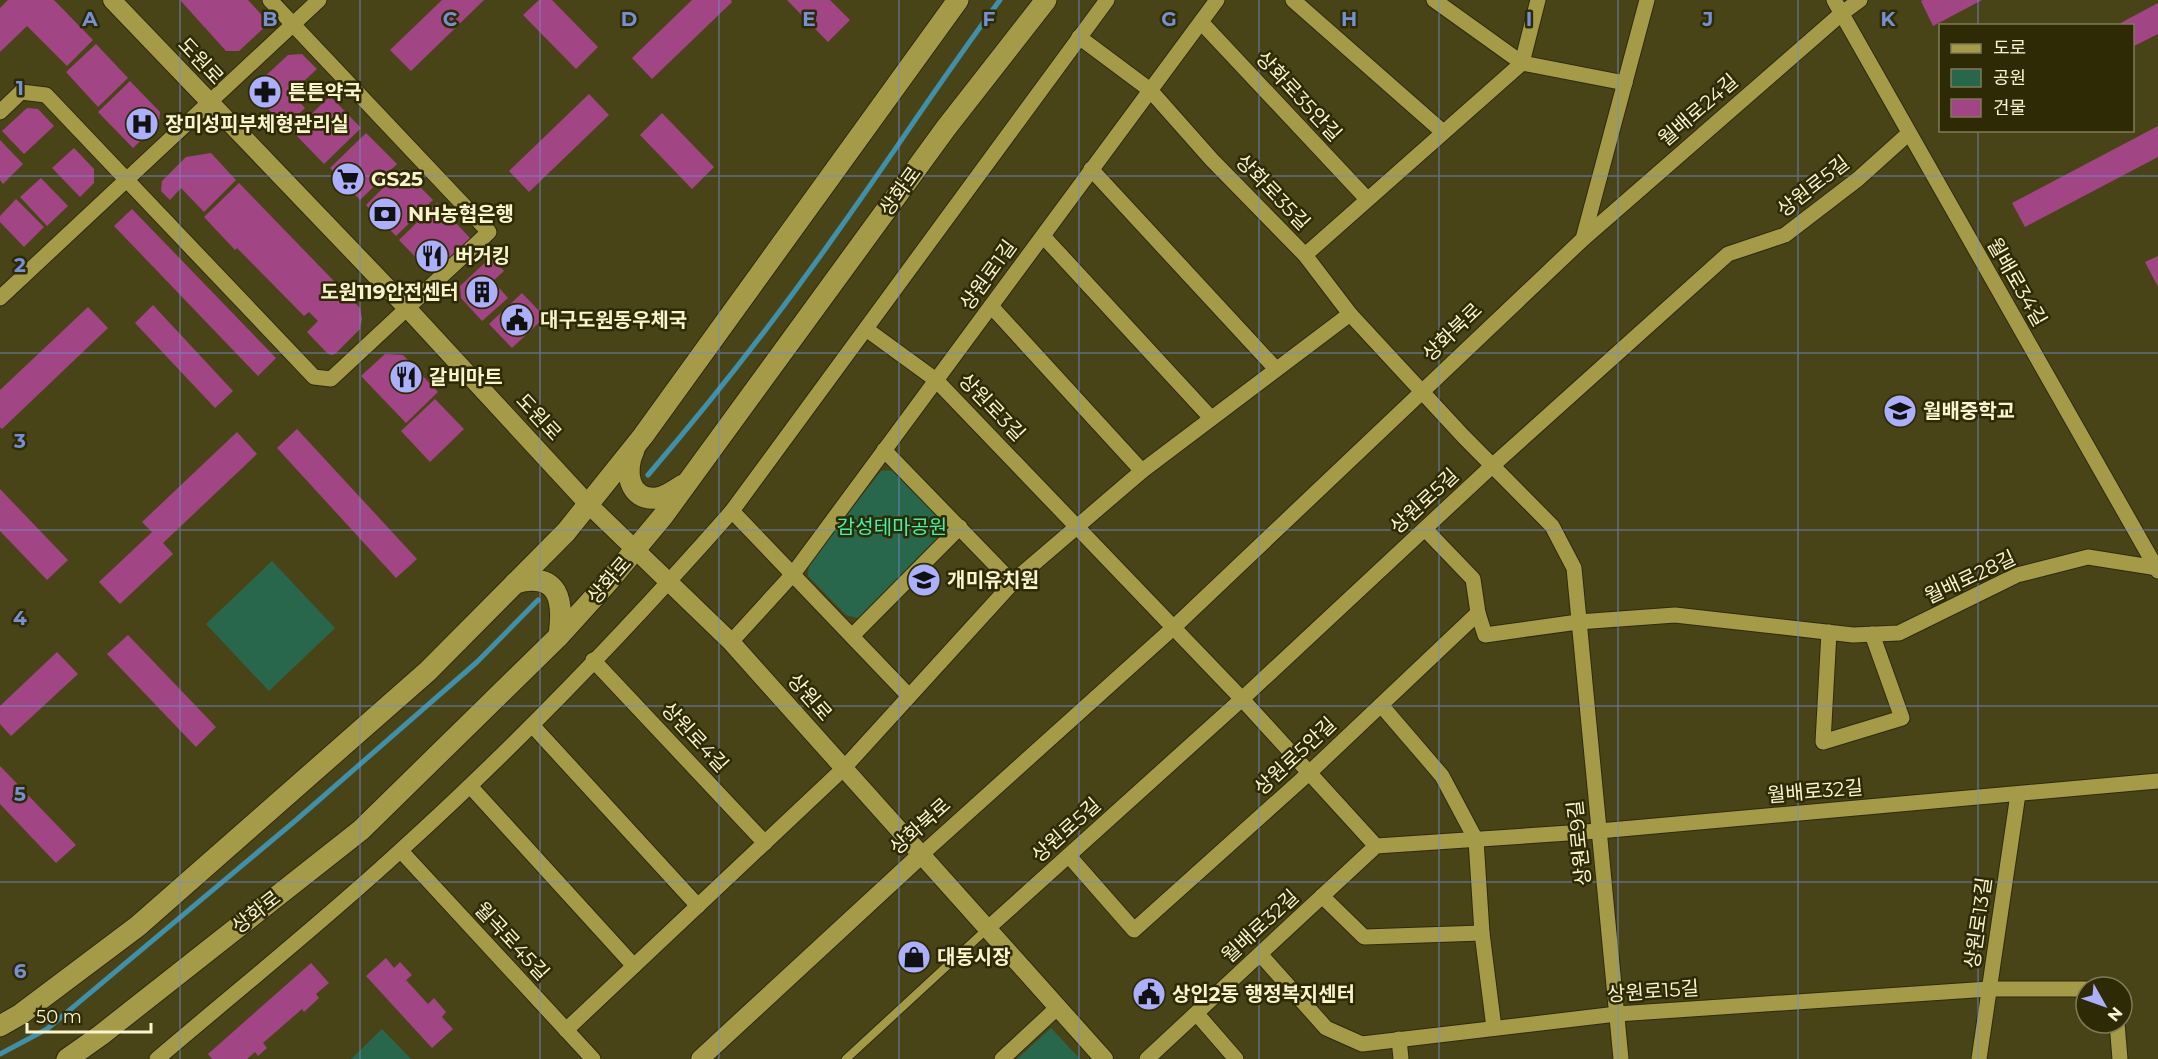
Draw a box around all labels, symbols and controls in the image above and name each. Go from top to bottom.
text: A [81,7,98,31]
text: B [262,7,278,31]
text: C [443,7,458,31]
text: D [621,7,637,31]
text: E [802,7,816,31]
text: F [983,7,996,31]
text: G [1161,7,1177,31]
text: H [1341,7,1357,31]
text: I [1526,7,1532,31]
text: J [1702,7,1713,31]
text: K [1881,7,1897,31]
legend [1939,24,2134,132]
street label: 도원로 [173,33,229,89]
text: 도로 [1993,37,2026,59]
street label: 상화로35안길 [1251,46,1347,146]
text: 공원 [1993,67,2026,89]
street label: 월배로24길 [1653,69,1743,151]
pharmacy icon: 튼튼약국 [247,74,283,110]
text: 1 [16,76,24,100]
place label: 튼튼약국 [288,80,362,104]
text: 건물 [1993,97,2026,119]
hospital icon: 장미성피부체형관리실 [124,106,160,142]
place label: 장미성피부체형관리실 [165,112,349,136]
street label: 상화로35길 [1231,149,1315,235]
street label: 상원로5길 [1772,150,1854,222]
supermarket icon: GS25 [330,161,366,197]
street label: 상화로 [874,162,926,220]
place label: GS25 [371,167,423,191]
bank icon: NH농협은행 [367,196,403,232]
place label: NH농협은행 [408,202,514,226]
street label: 월배로34길 [1982,234,2052,330]
street label: 상원로1길 [955,235,1021,315]
restaurant icon: 버거킹 [414,238,450,274]
place label: 버거킹 [455,244,510,268]
text: 2 [14,253,26,277]
building icon: 도원119안전센터 [464,274,500,310]
place label: 도원119안전센터 [320,280,459,304]
street label: 상화북로 [1417,298,1487,366]
public building icon: 대구도원동우체국 [499,302,535,338]
place label: 대구도원동우체국 [540,308,687,332]
restaurant icon: 갈비마트 [388,359,424,395]
place label: 갈비마트 [429,365,503,389]
street label: 상원로3길 [954,368,1030,446]
street label: 도원로 [511,389,567,445]
school or university icon: 월배중학교 [1882,393,1918,429]
place label: 월배중학교 [1923,399,2015,423]
text: 3 [13,429,26,453]
street label: 상원로5길 [1385,463,1463,539]
park label: 감성테마공원 [837,515,947,539]
street label: 월배로28길 [1921,545,2019,609]
street label: 상화로 [582,551,636,609]
school or university icon: 개미유치원 [906,562,942,598]
place label: 개미유치원 [947,568,1039,592]
text: 4 [13,606,27,630]
street label: 상원로 [783,668,837,726]
street label: 상원로4길 [657,697,733,777]
street label: 상원로5안길 [1249,712,1341,800]
street label: 월배로32길 [1766,775,1864,807]
text: 5 [14,782,26,806]
street label: 상화북로 [885,792,955,860]
street label: 상원로5길 [1026,793,1106,867]
street label: 상원로9길 [1563,799,1595,887]
street label: 상원로13길 [1960,876,1996,970]
street label: 월배로32길 [1217,884,1303,968]
street label: 상화로 [227,886,285,938]
street label: 월곡로45길 [470,897,554,985]
shop icon: 대동시장 [896,939,932,975]
place label: 대동시장 [937,945,1011,969]
text: 6 [14,959,27,983]
north arrow [2074,975,2134,1035]
public building icon: 상인2동 행정복지센터 [1131,976,1167,1012]
street label: 상원로15길 [1606,976,1700,1006]
place label: 상인2동 행정복지센터 [1172,982,1355,1006]
scale bar [27,996,152,1034]
text: N [2104,1003,2127,1025]
text: 50 m [36,1006,82,1028]

